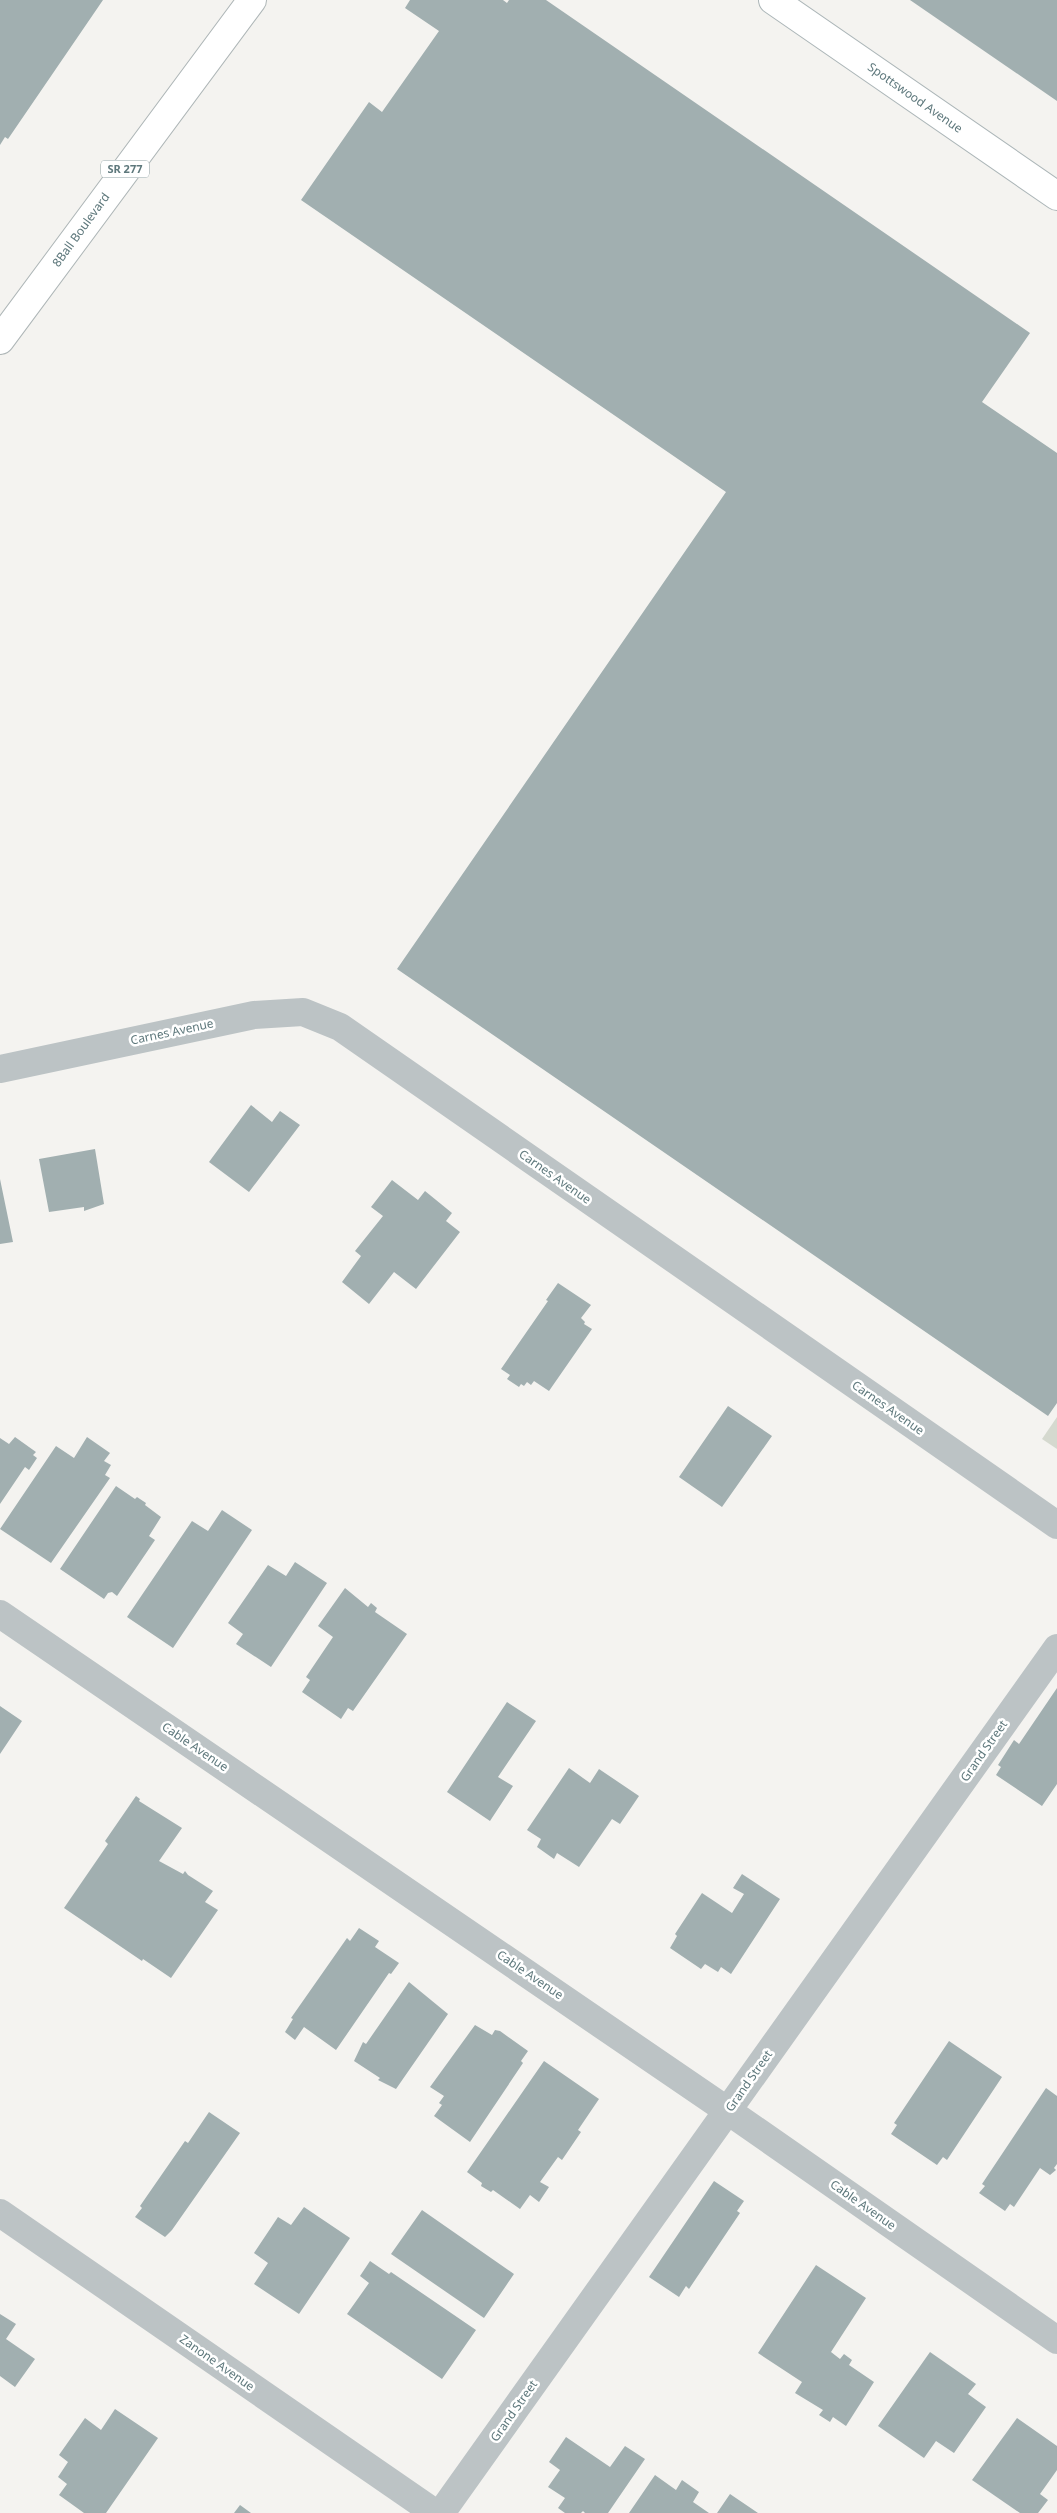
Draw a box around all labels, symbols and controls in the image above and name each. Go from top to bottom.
street label: Spottswood Avenue [864,58,966,137]
road number: SR 277 [101,160,149,178]
street label: 8Ball Boulevard [48,189,113,270]
street label: Carnes Avenue [129,1014,215,1049]
street label: Carnes Avenue [516,1145,595,1208]
street label: Carnes Avenue [849,1376,928,1439]
street label: Grand Street [956,1716,1011,1785]
street label: Cable Avenue [159,1718,232,1775]
street label: Cable Avenue [494,1946,567,2003]
street label: Grand Street [721,2046,776,2115]
street label: Cable Avenue [827,2176,900,2234]
street label: Zanone Avenue [176,2330,258,2395]
street label: Grand Street [486,2376,541,2445]

